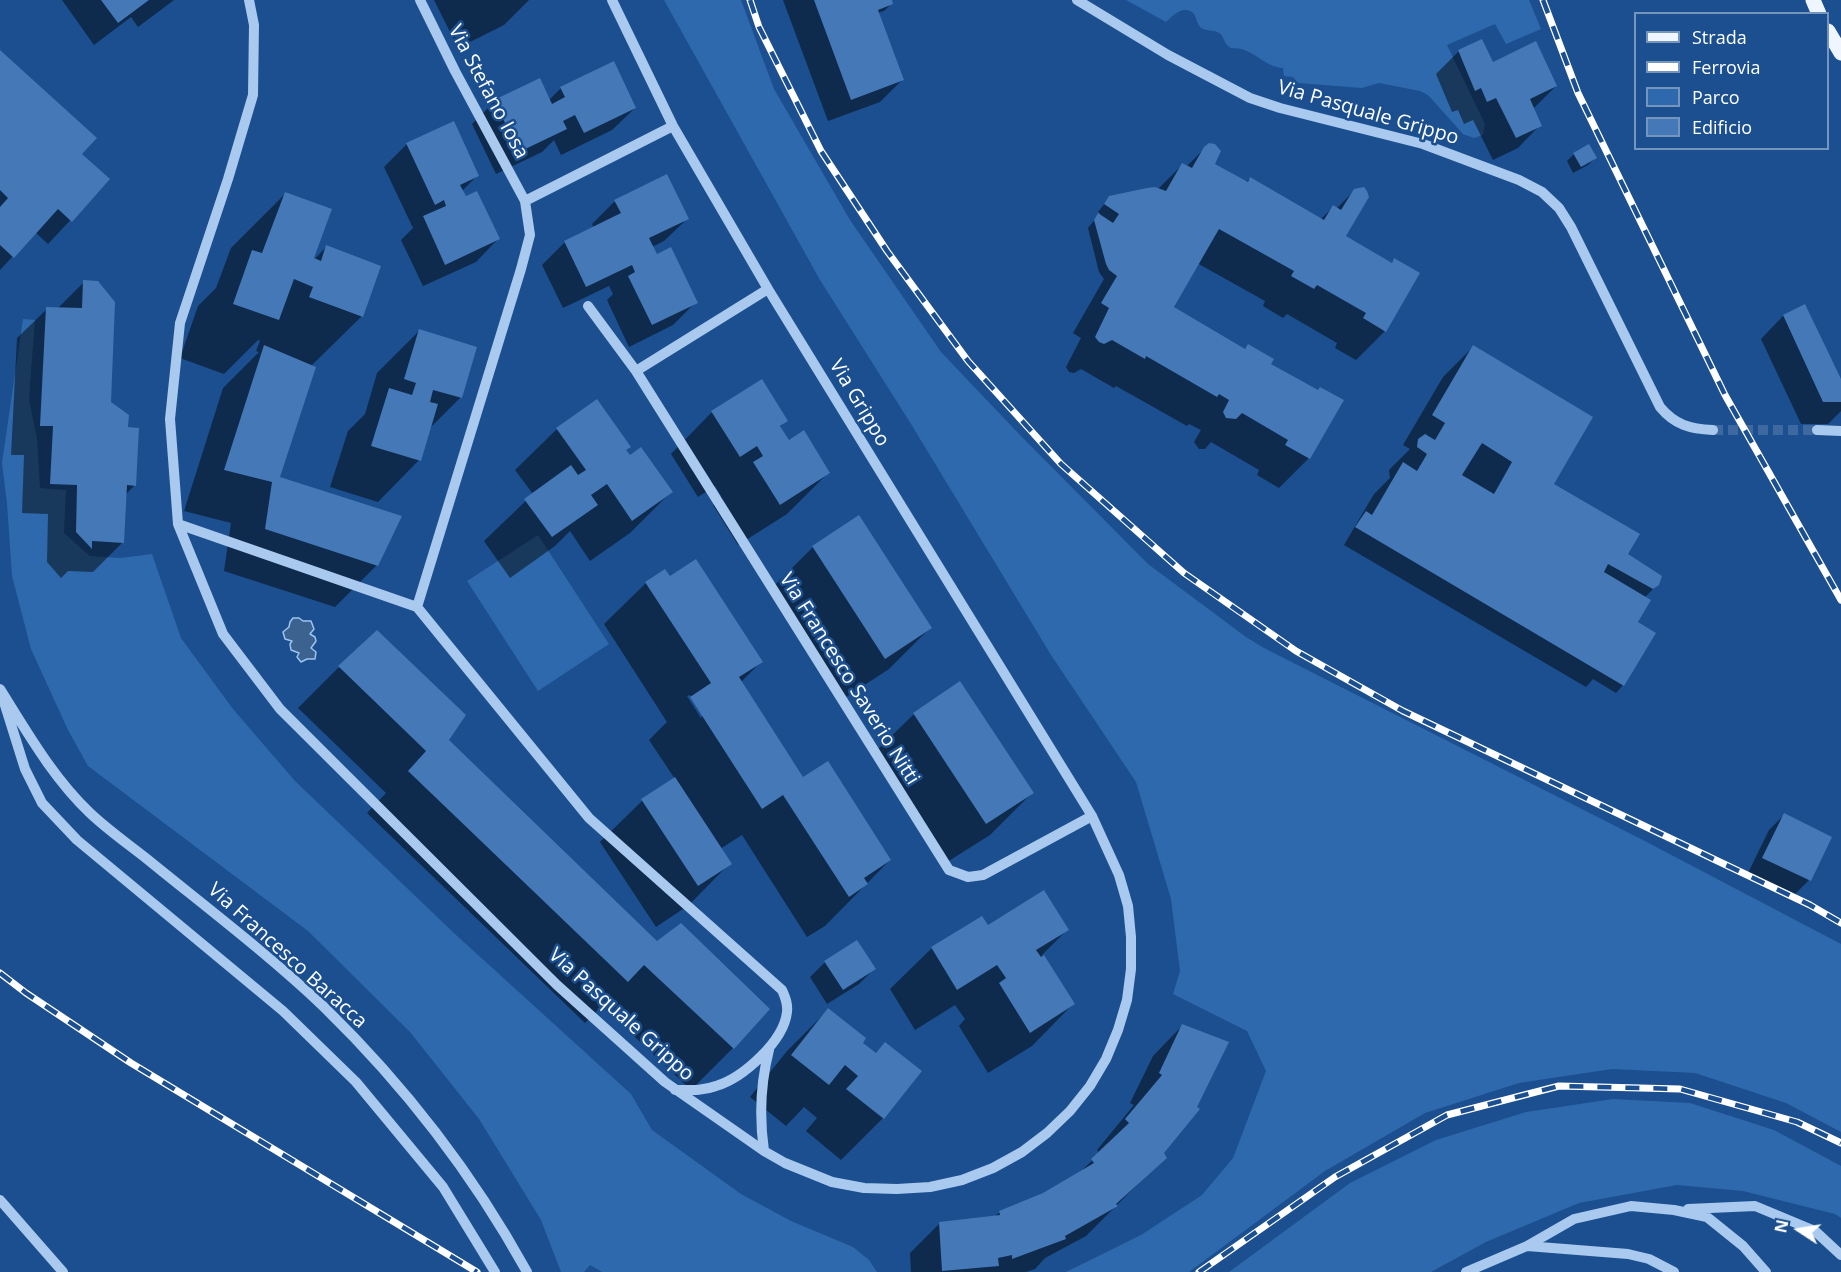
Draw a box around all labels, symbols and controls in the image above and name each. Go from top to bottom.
legend [1634,12,1829,150]
street label: Via Stefano Iosa [443,21,533,163]
text: Strada [1692,25,1747,49]
text: Ferrovia [1692,55,1760,79]
street label: Via Pasquale Grippo [1275,76,1461,150]
text: Parco [1692,85,1740,109]
text: Edificio [1692,115,1752,139]
street label: Via Grippo [824,355,894,451]
street label: Via Francesco Saverio Nitti [774,569,924,789]
street label: Via Francesco Baracca [202,878,372,1034]
street label: Via Pasquale Grippo [543,943,699,1087]
north arrow [1769,1200,1829,1260]
text: N [1769,1218,1794,1235]

